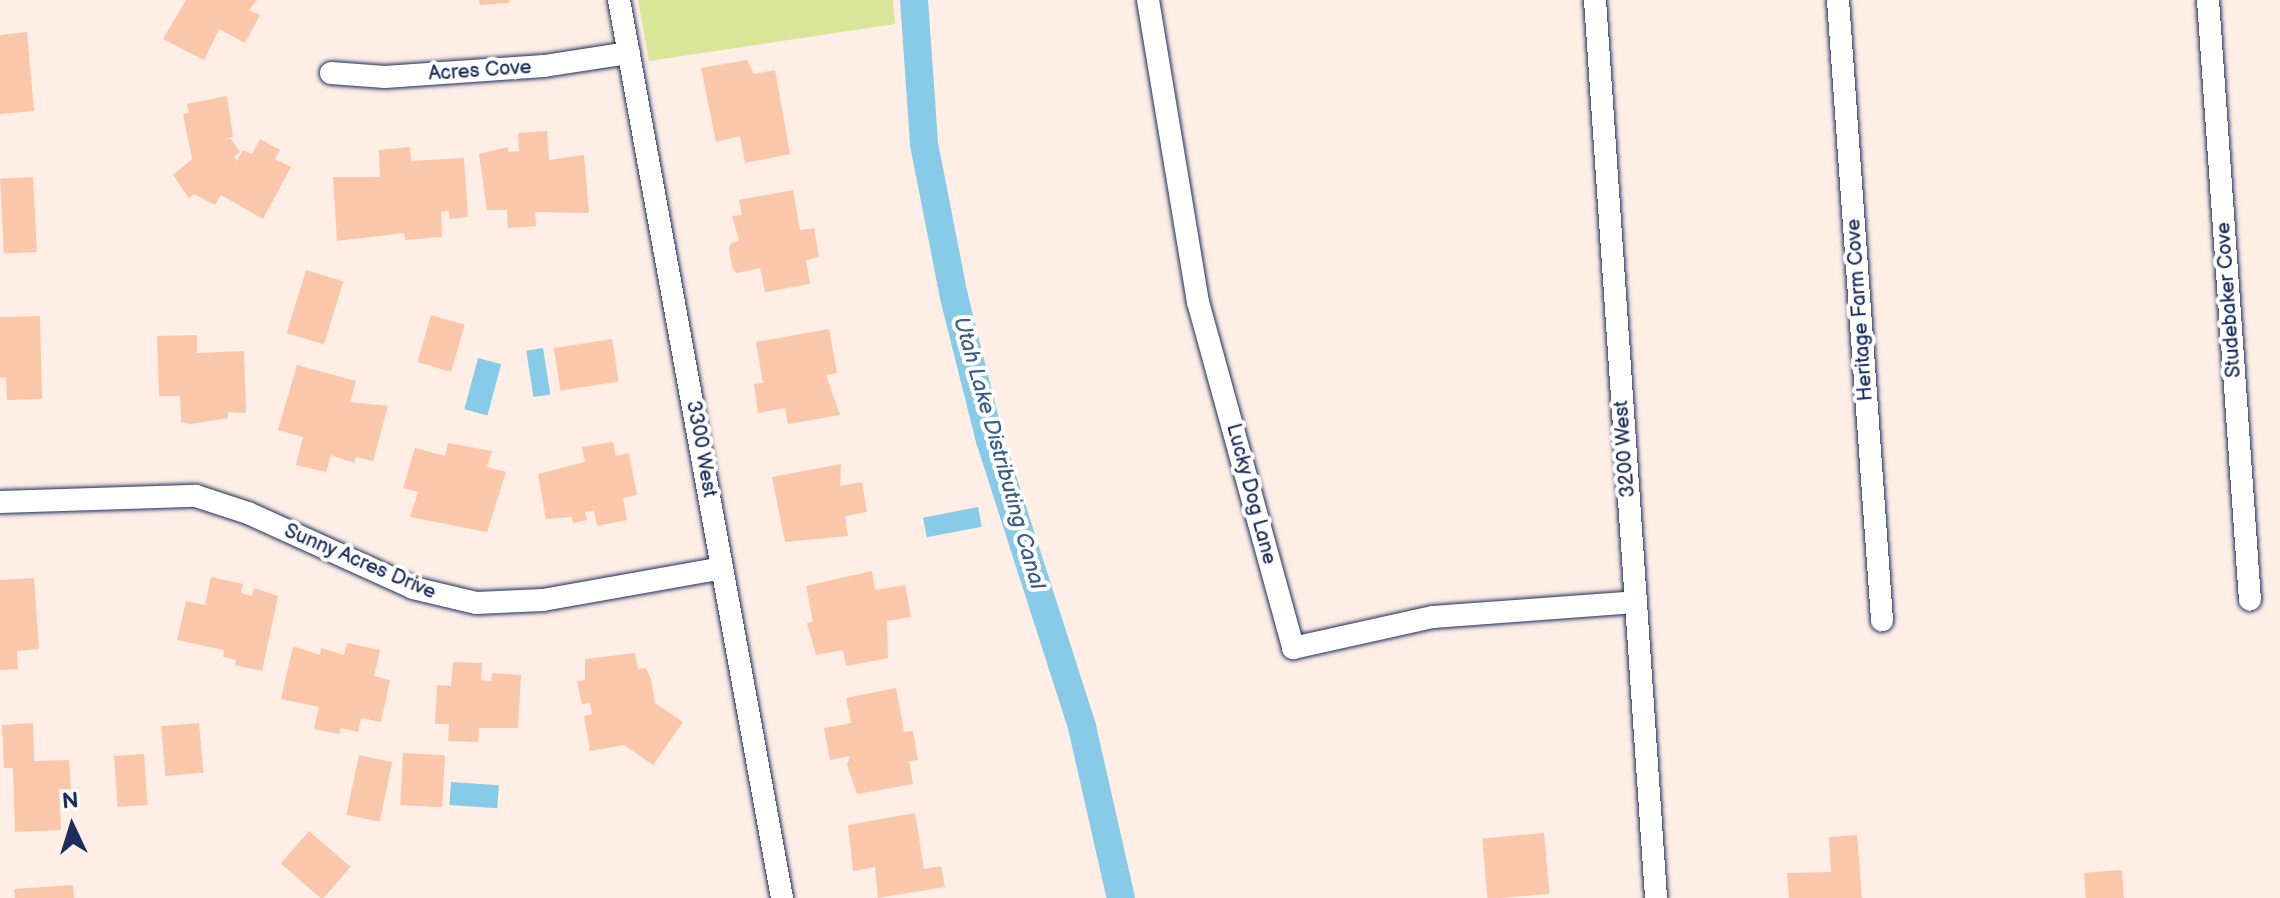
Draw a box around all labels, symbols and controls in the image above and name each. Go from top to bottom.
street label: Acres Cove [428,55,532,87]
street label: Heritage Farm Cove [1842,218,1878,402]
street label: Studebaker Cove [2212,221,2246,379]
water label: Utah Lake Distributing Canal [947,314,1051,592]
street label: 3300 West [681,398,721,500]
street label: 3200 West [1610,399,1640,499]
street label: Lucky Dog Lane [1221,420,1281,568]
street label: Sunny Acres Drive [280,519,440,605]
north arrow [32,786,112,866]
text: N [61,788,79,816]

